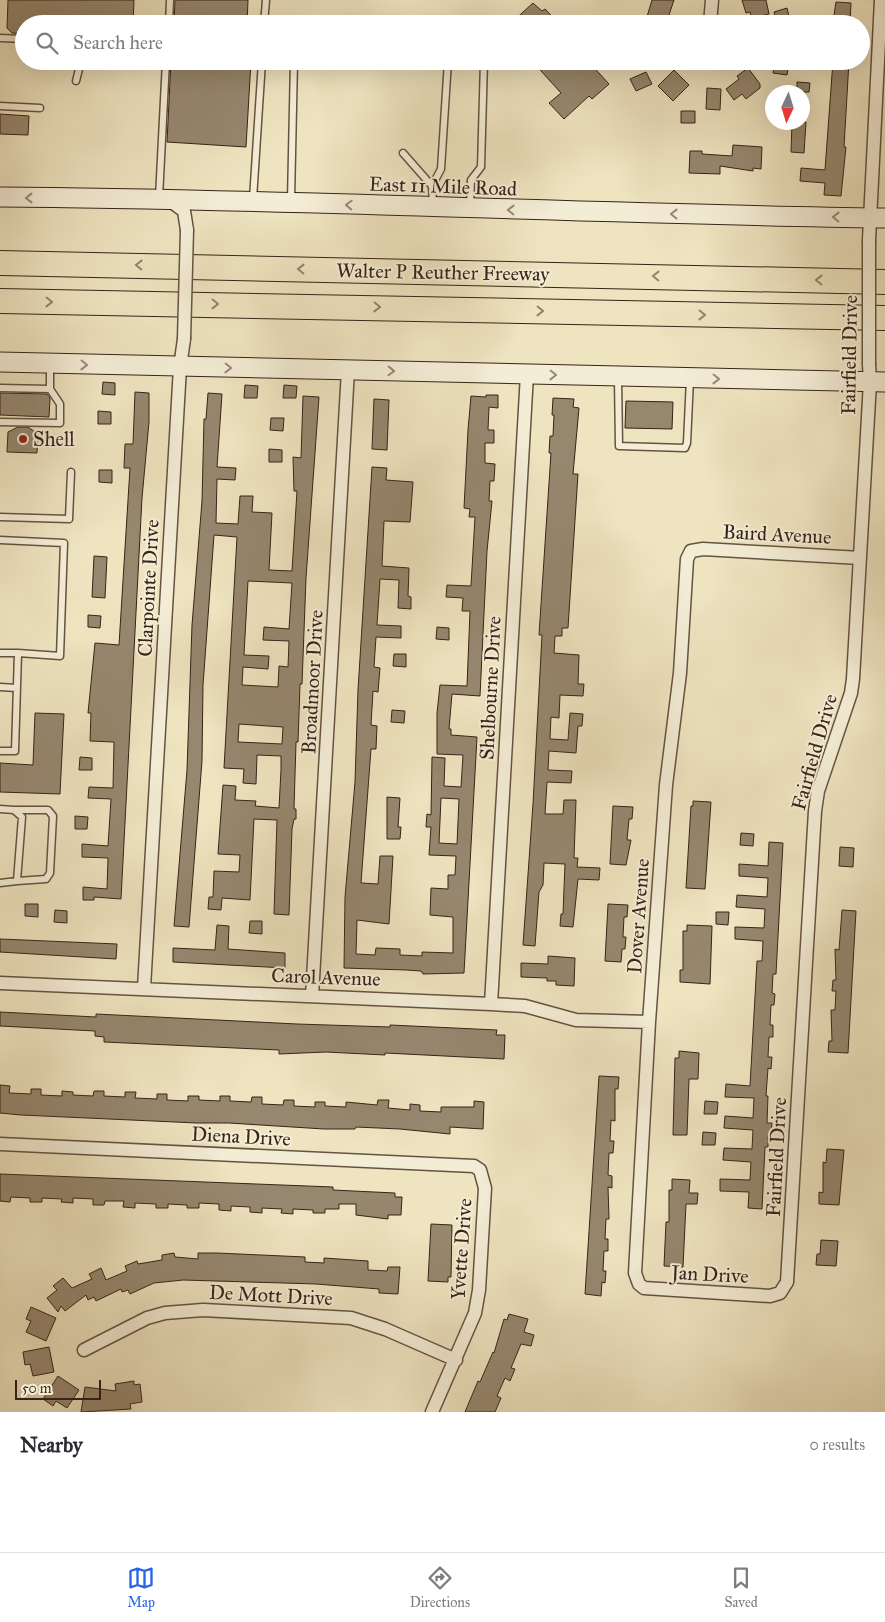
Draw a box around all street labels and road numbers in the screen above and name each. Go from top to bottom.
street label: East 11 Mile Road [368,171,518,201]
street label: Walter P Reuther Freeway [336,258,550,286]
street label: Fairfield Drive [836,295,862,415]
street label: Clarpointe Drive [132,519,164,657]
street label: Baird Avenue [722,519,832,549]
street label: Broadmoor Drive [296,609,328,755]
street label: Shelbourne Drive [474,615,506,761]
street label: Fairfield Drive [786,691,842,813]
street label: Dover Avenue [622,858,654,974]
street label: Carol Avenue [271,963,381,991]
street label: Fairfield Drive [761,1097,791,1217]
street label: Diena Drive [191,1121,291,1151]
street label: Yvette Drive [445,1197,477,1301]
street label: Jan Drive [669,1260,749,1289]
street label: De Mott Drive [209,1280,333,1310]

